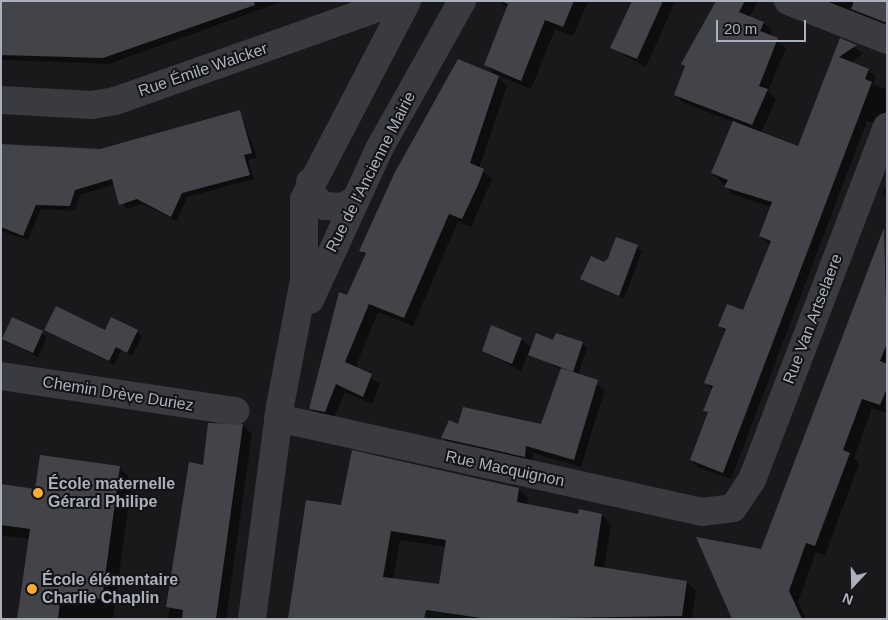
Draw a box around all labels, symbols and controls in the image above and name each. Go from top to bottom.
scale bar [718,10,808,42]
text: 20 m [724,20,757,37]
street label: Rue Émile Walcker [136,39,270,101]
street label: Rue de l'Ancienne Mairie [322,89,420,255]
street label: Rue Van Artselaere [779,251,847,387]
street label: Chemin Drève Duriez [41,373,195,415]
street label: Rue Macquignon [444,447,566,491]
place label: École maternelle Gérard Philipe [48,474,175,512]
marker: École maternelle Gérard Philipe [32,487,44,499]
north arrow [828,560,878,610]
place label: École élémentaire Charlie Chaplin [42,570,178,608]
marker: École élémentaire Charlie Chaplin [26,583,38,595]
text: N [840,590,855,608]

